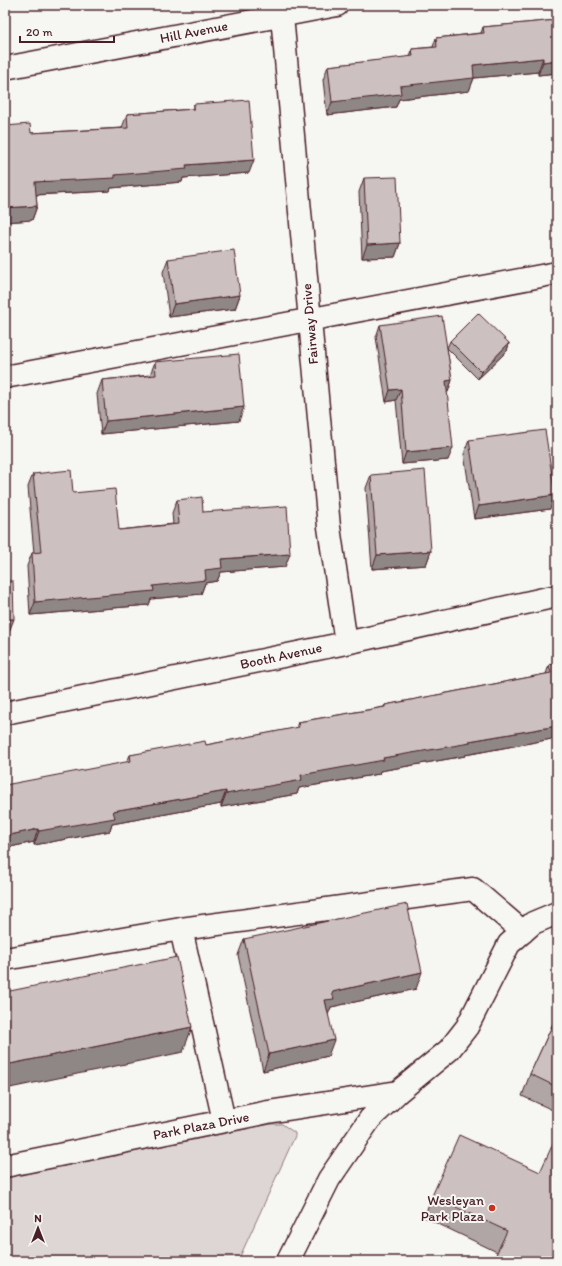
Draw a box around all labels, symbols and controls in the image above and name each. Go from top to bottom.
street label: Hill Avenue [159,17,230,47]
scale bar [20,18,114,44]
text: 20 m [26,25,53,39]
street label: Fairway Drive [298,282,322,365]
street label: Booth Avenue [238,639,324,673]
street label: Park Plaza Drive [151,1108,251,1144]
place label: Wesleyan Park Plaza [421,1192,485,1225]
marker: Wesleyan Park Plaza [487,1203,497,1213]
north arrow [18,1208,58,1248]
text: N [34,1212,42,1225]

